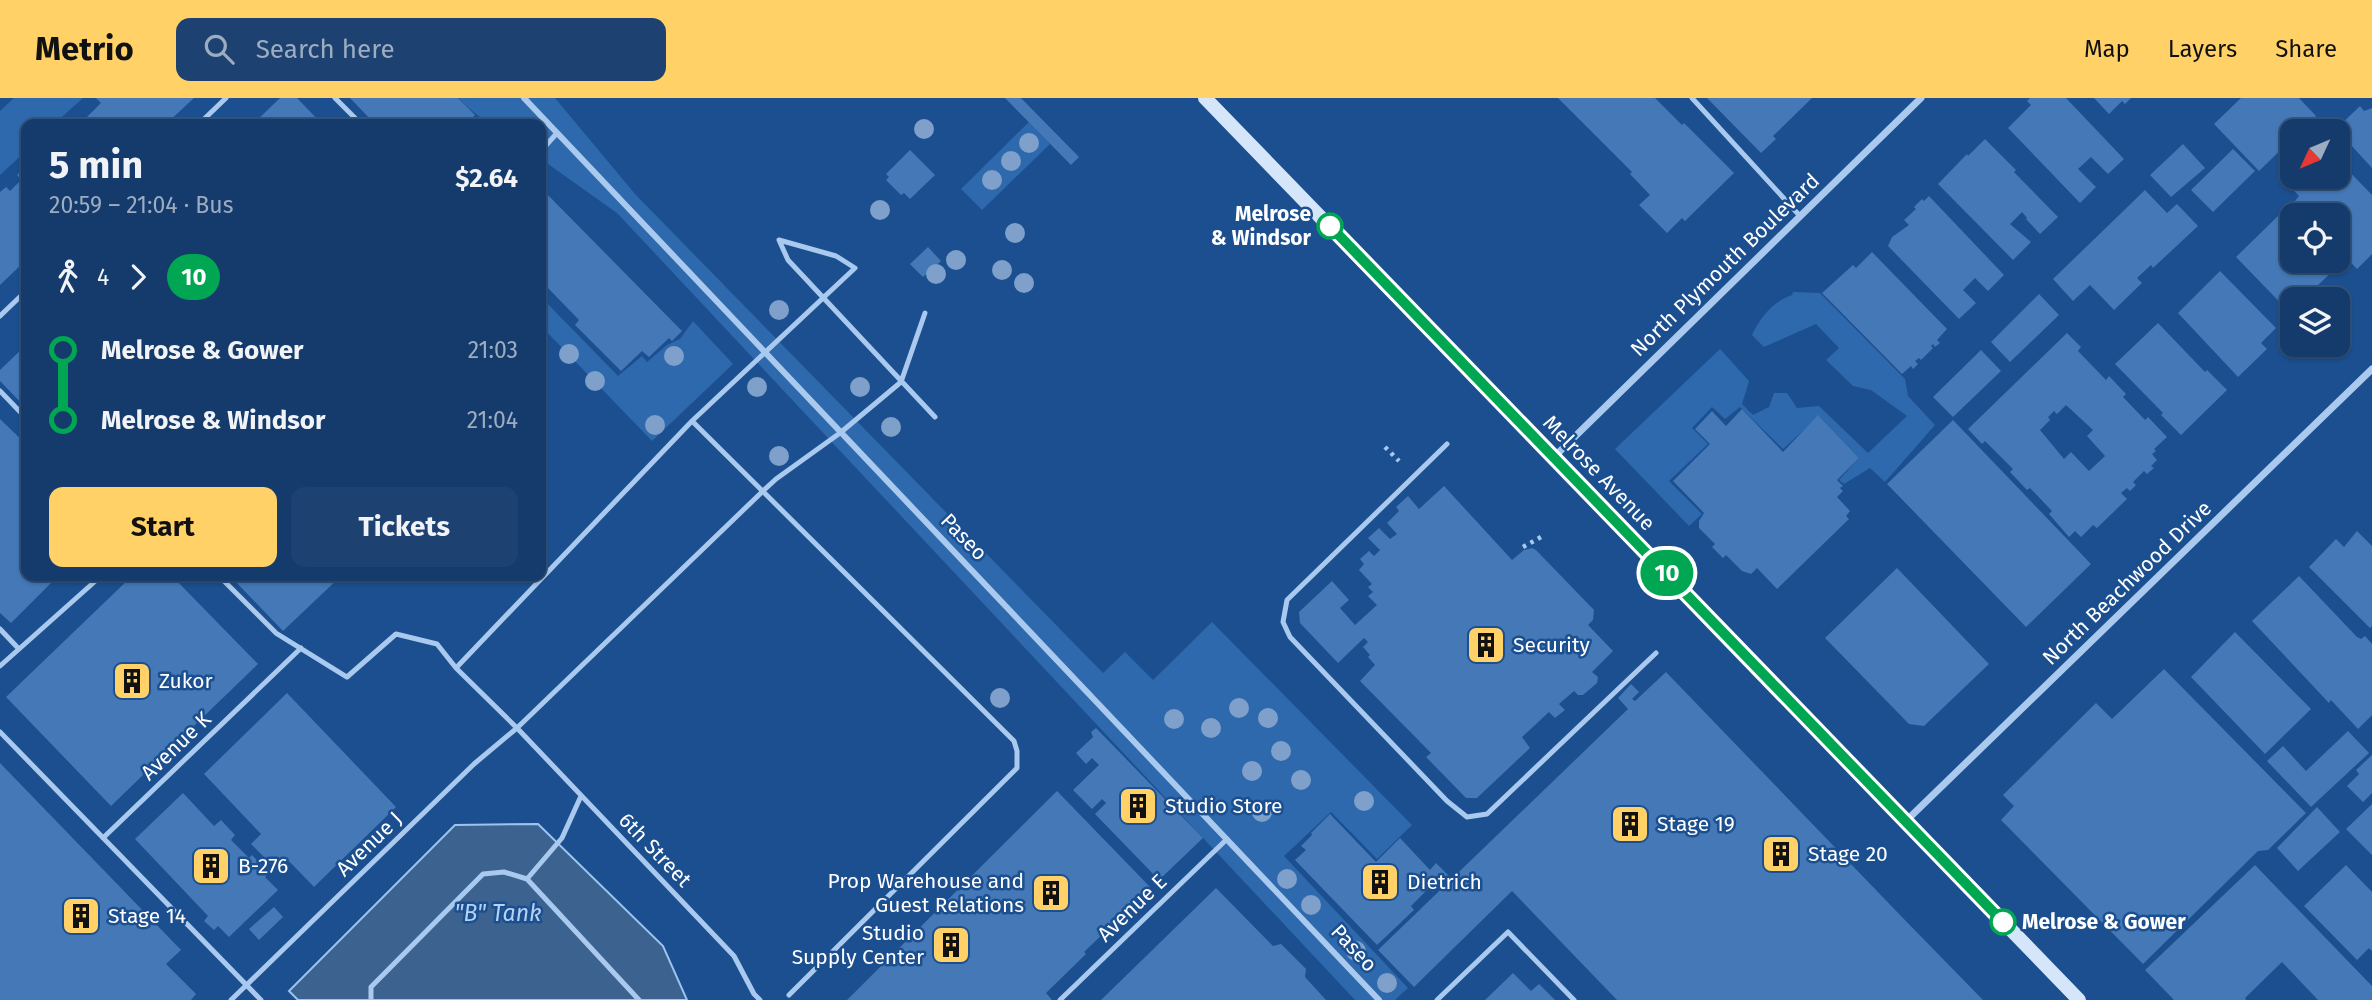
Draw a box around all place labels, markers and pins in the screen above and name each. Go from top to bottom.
place label: Melrose & Windsor [1211,201,1312,251]
marker: Melrose & Windsor [1317,213,1343,239]
building icon: Security [1465,624,1507,666]
place label: Security [1513,632,1590,658]
building icon: Zukor [111,660,153,702]
place label: Zukor [159,668,213,694]
building icon: Studio Store [1117,785,1159,827]
place label: Studio Store [1165,793,1282,819]
building icon: Stage 19 [1609,803,1651,845]
place label: Stage 19 [1657,811,1735,837]
building icon: Stage 20 [1760,833,1802,875]
place label: Stage 20 [1808,841,1888,867]
building icon: B-276 [190,845,232,887]
place label: B-276 [238,853,288,879]
building icon: Dietrich [1359,861,1401,903]
place label: Prop Warehouse and Guest Relations [827,868,1024,918]
place label: Dietrich [1407,869,1482,895]
building icon: Prop Warehouse and Guest Relations [1030,872,1072,914]
building icon: Stage 14 [60,895,102,937]
place label: Stage 14 [108,903,186,929]
marker: Melrose & Gower [1990,909,2016,935]
place label: Melrose & Gower [2022,909,2186,935]
place label: Studio Supply Center [792,920,924,970]
building icon: Studio Supply Center [930,924,972,966]

